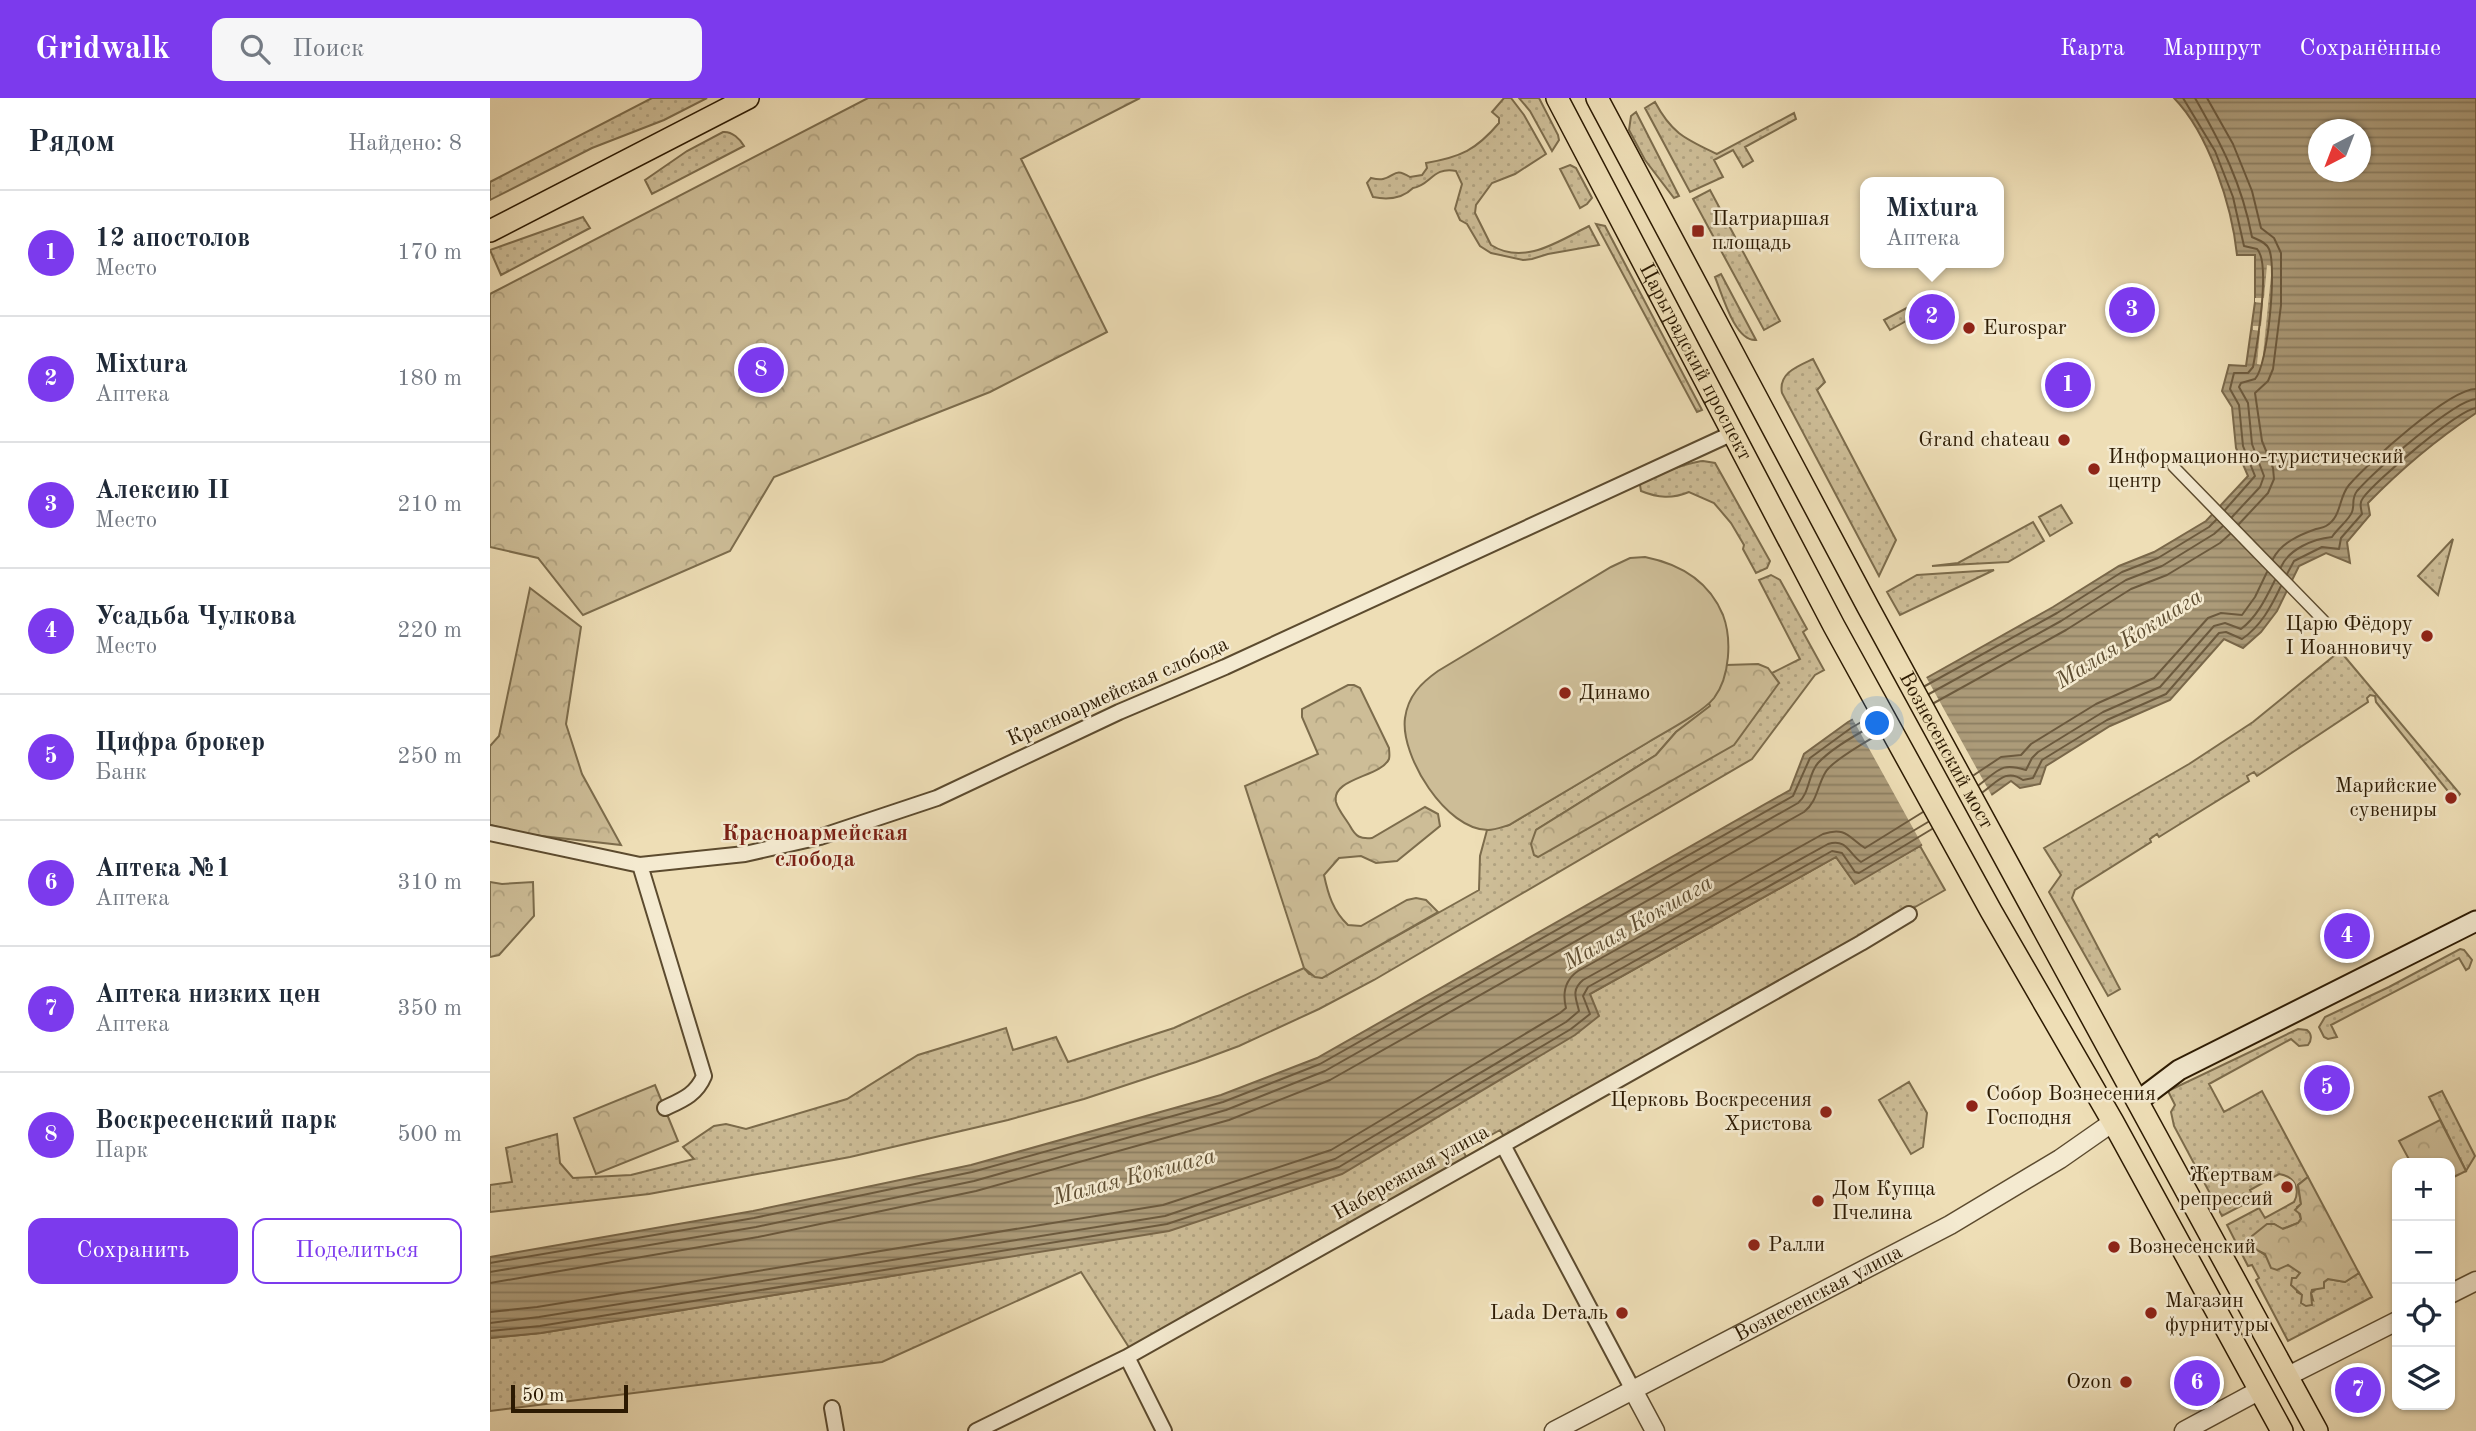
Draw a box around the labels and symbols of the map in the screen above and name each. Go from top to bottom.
north arrow [2308,119,2371,182]
place label: Патриаршая площадь [1712,209,1830,254]
marker: Патриаршая площадь [1690,223,1706,239]
street label: Царьградский проспект [1635,260,1756,464]
pin: 3 [2109,284,2155,336]
pin: 2 [1909,291,1955,343]
place label: Eurospar [1983,318,2067,339]
marker: Eurospar [1961,320,1977,336]
pin: 8 [738,344,784,396]
pin: 1 [2045,359,2091,411]
place label: Grand chateau [1918,430,2050,451]
marker: Grand chateau [2056,432,2072,448]
place label: Информационно-туристический центр [2108,447,2404,492]
marker: Информационно-туристический центр [2086,461,2102,477]
water label: Малая Кокшага [2051,585,2207,694]
place label: Царю Фёдору I Иоанновичу [2285,614,2413,659]
marker: Царю Фёдору I Иоанновичу [2419,628,2435,644]
street label: Красноармейская слобода [1004,634,1232,750]
street label: Вознесенский мост [1895,668,1997,833]
place label: Динамо [1579,683,1650,704]
marker: Динамо [1557,685,1573,701]
your location [1860,706,1894,740]
place label: Марийские сувениры [2335,776,2437,821]
marker: Марийские сувениры [2443,790,2459,806]
district label: Красноармейская слобода [722,822,908,871]
water label: Малая Кокшага [1558,871,1717,976]
pin: 4 [2324,910,2370,962]
pin: 5 [2304,1062,2350,1114]
place label: Собор Вознесения Господня [1986,1084,2156,1129]
place label: Церковь Воскресения Христова [1610,1090,1812,1135]
marker: Собор Вознесения Господня [1964,1098,1980,1114]
marker: Церковь Воскресения Христова [1818,1104,1834,1120]
street label: Набережная улица [1329,1121,1493,1225]
water label: Малая Кокшага [1049,1144,1218,1210]
place label: Жертвам репрессий [2180,1165,2273,1210]
place label: Дом Купца Пчелина [1832,1179,1936,1224]
marker: Жертвам репрессий [2279,1179,2295,1195]
marker: Дом Купца Пчелина [1810,1193,1826,1209]
place label: Ралли [1768,1235,1825,1256]
marker: Ралли [1746,1237,1762,1253]
place label: Вознесенский [2128,1237,2256,1258]
marker: Вознесенский [2106,1239,2122,1255]
street label: Вознесенская улица [1731,1241,1906,1346]
place label: Магазин фурнитуры [2165,1291,2269,1336]
place label: Lada Dеталь [1490,1303,1608,1324]
marker: Lada Dеталь [1614,1305,1630,1321]
marker: Магазин фурнитуры [2143,1305,2159,1321]
pin: 6 [2174,1357,2220,1409]
pin: 7 [2335,1364,2381,1416]
place label: Ozon [2066,1372,2112,1393]
marker: Ozon [2118,1374,2134,1390]
scale bar [511,1382,628,1414]

